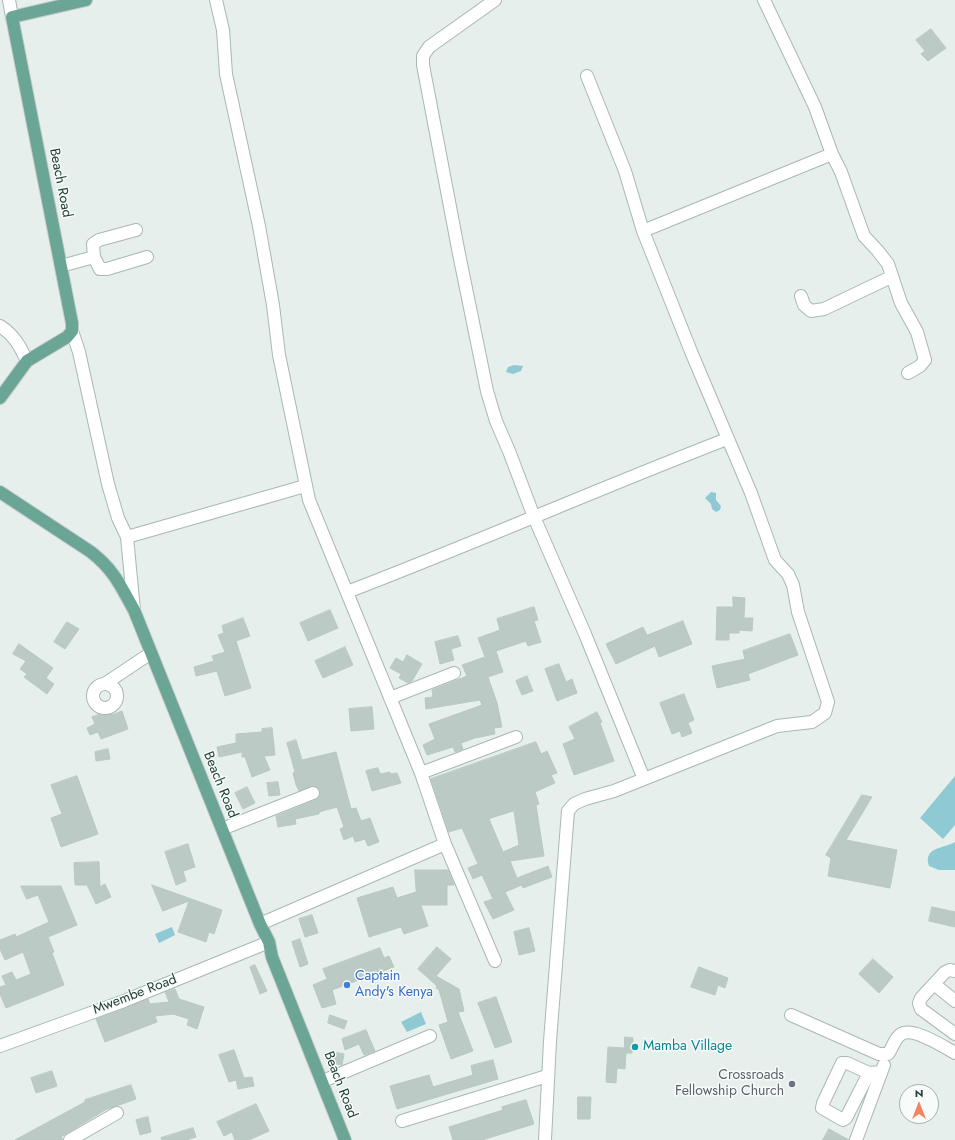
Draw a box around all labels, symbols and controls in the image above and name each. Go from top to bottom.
street label: Beach Road [45,147,75,219]
street label: Beach Road [199,749,241,821]
place label: Captain Andy's Kenya [355,969,433,1002]
street label: Mwembe Road [91,971,179,1019]
marker: Captain Andy's Kenya [342,980,352,990]
place label: Mamba Village [643,1039,732,1055]
marker: Mamba Village [630,1042,640,1052]
street label: Beach Road [320,1049,360,1121]
place label: Crossroads Fellowship Church [675,1068,784,1100]
marker: Crossroads Fellowship Church [787,1079,797,1089]
north arrow [899,1084,939,1124]
text: N [915,1085,923,1101]

